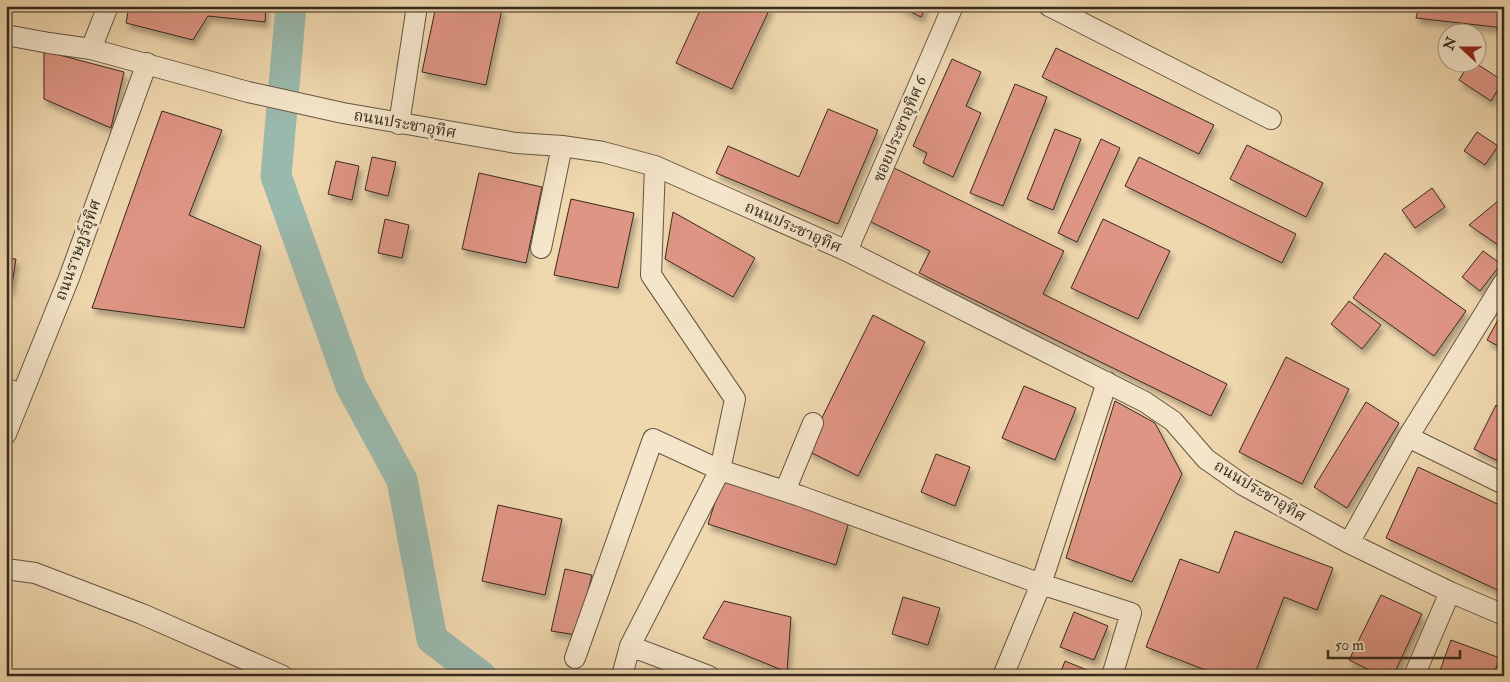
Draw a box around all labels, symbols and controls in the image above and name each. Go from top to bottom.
north arrow [1438,22,1488,72]
text: N [1440,34,1461,53]
street label: ซอยประชาอุทิศ 6 [869,72,933,185]
street label: ถนนประชาอุทิศ [352,105,458,144]
street label: ถนนราษฎร์อุทิศ [50,197,106,304]
street label: ถนนประชาอุทิศ [741,197,845,258]
street label: ถนนประชาอุทิศ [1210,456,1310,527]
scale bar [1328,627,1460,659]
text: 50 m [1335,636,1364,655]

